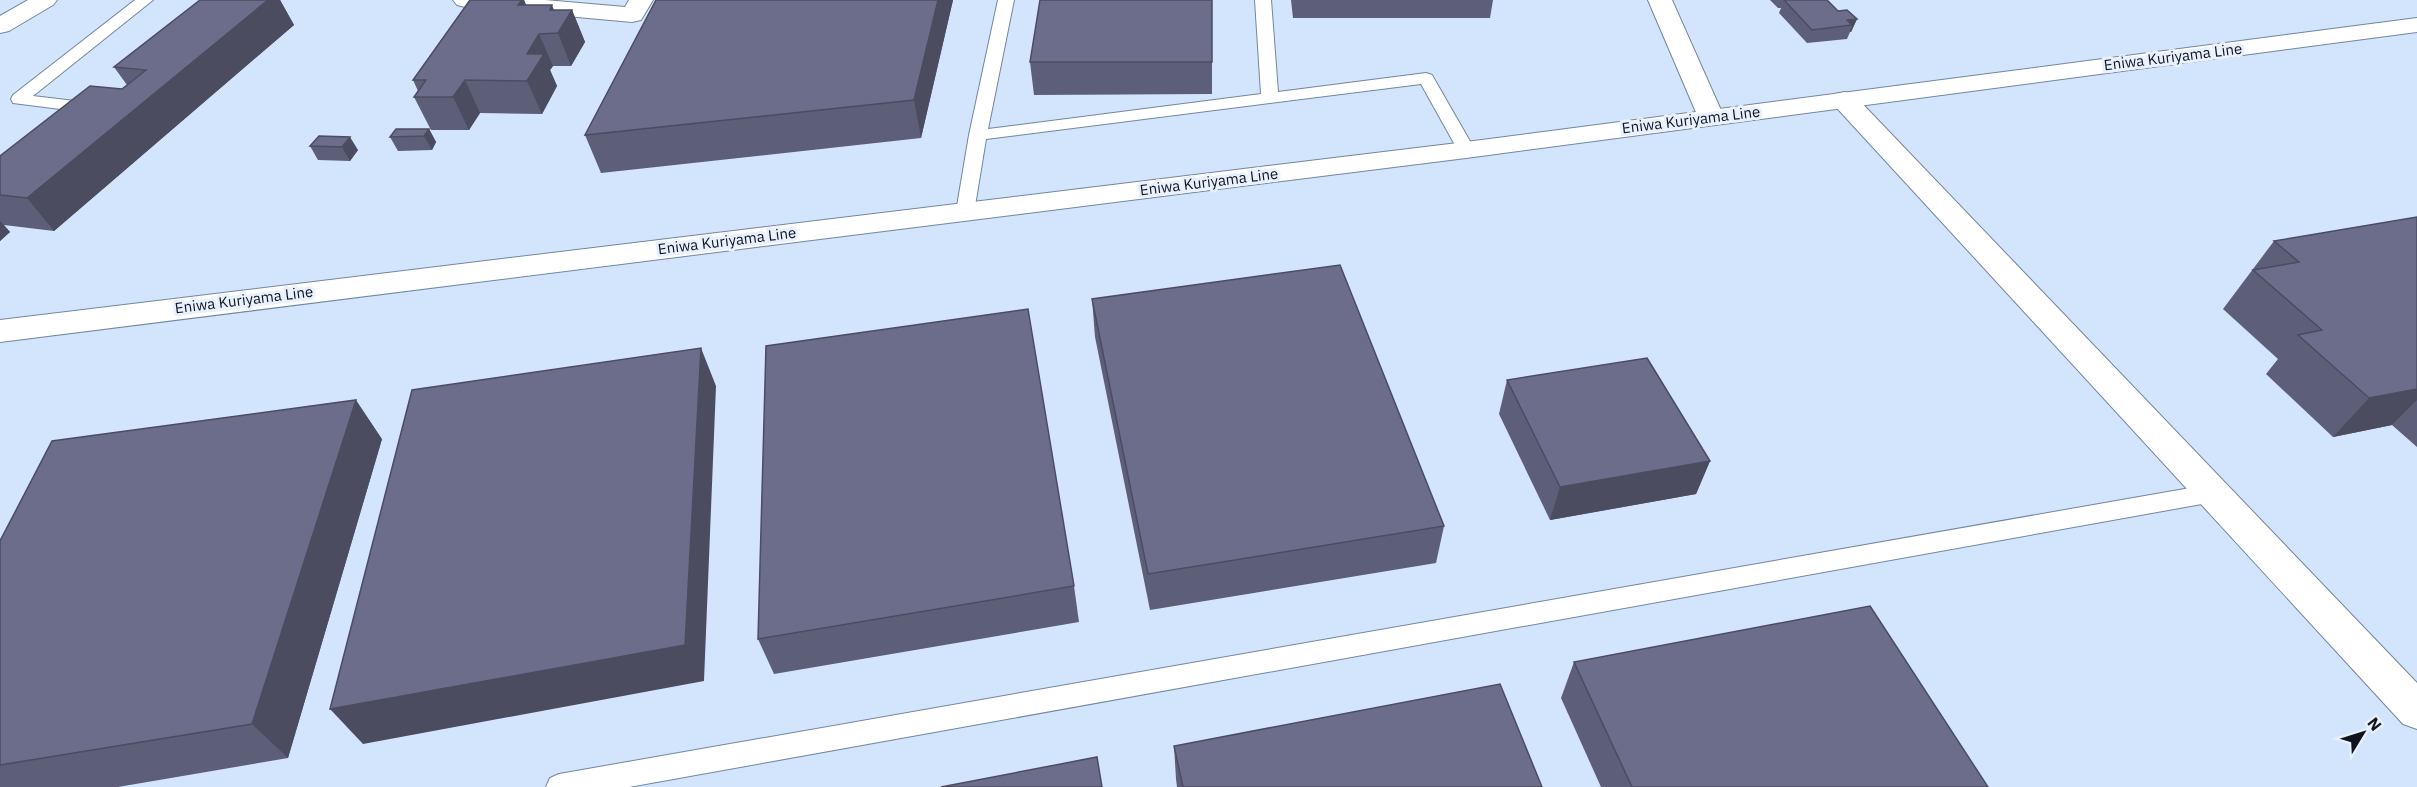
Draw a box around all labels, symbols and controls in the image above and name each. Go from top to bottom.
street label: Eniwa Kuriyama Line [2103,39,2243,74]
street label: Eniwa Kuriyama Line [1621,102,1761,137]
street label: Eniwa Kuriyama Line [1139,164,1279,199]
street label: Eniwa Kuriyama Line [657,223,797,258]
street label: Eniwa Kuriyama Line [174,282,314,317]
north arrow [2333,703,2393,763]
text: N [2363,713,2386,734]

